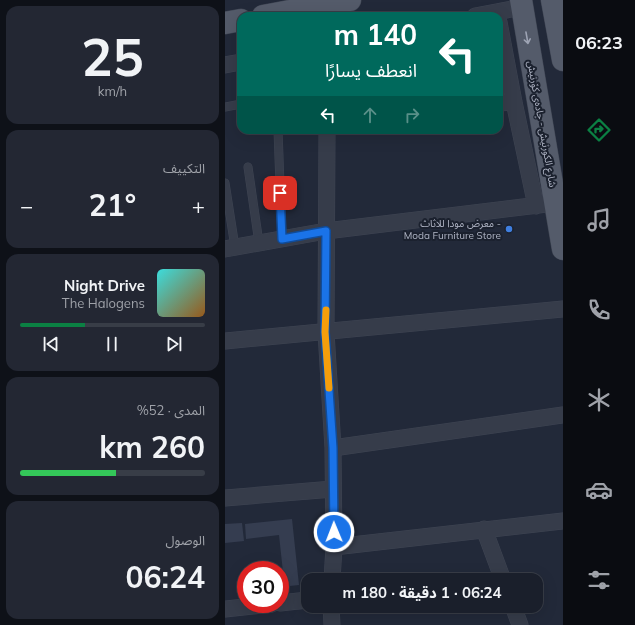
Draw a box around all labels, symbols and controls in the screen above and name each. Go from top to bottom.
text: 140 m [334,17,417,52]
text: 25 [81,24,144,89]
icon: left [431,28,483,80]
text: 06:23 [575,31,623,54]
one-way arrow [524,32,532,45]
text: انعطف يسارًا [325,59,417,82]
street label: شارع الكورنيش - جادەی کۆرنیش [523,60,560,188]
text: km/h [98,83,127,99]
icon: left [317,104,339,126]
icon: ahead [359,104,381,126]
icon: right [401,104,423,126]
icon: directions [585,116,613,144]
text: التكييف [163,160,205,176]
pin [263,176,297,210]
icon: arrive [269,182,291,204]
text: 21° [89,186,136,224]
text: − [20,192,33,220]
text: + [192,192,205,220]
icon: music [585,206,613,234]
place label: معرض مودا للاثاث - Moda Furniture Store [404,217,501,242]
marker: معرض مودا للاثاث - Moda Furniture Store [504,224,514,234]
text: Night Drive [64,276,145,295]
text: The Halogens [62,295,145,311]
icon: phone [585,296,613,324]
icon: previous [40,333,62,355]
icon: pause [101,333,123,355]
icon: next [163,333,185,355]
icon: climate [585,386,613,414]
text: المدى · 52% [137,402,205,418]
text: 260 km [99,428,205,466]
icon: car [585,476,613,504]
position arrow [313,511,355,553]
text: الوصول [165,532,205,548]
text: 06:24 [126,558,205,596]
speed limit sign: 30 [237,561,289,613]
icon: filters [585,566,613,594]
text: 06:24 · 1 دقيقة · 180 m [342,583,502,602]

